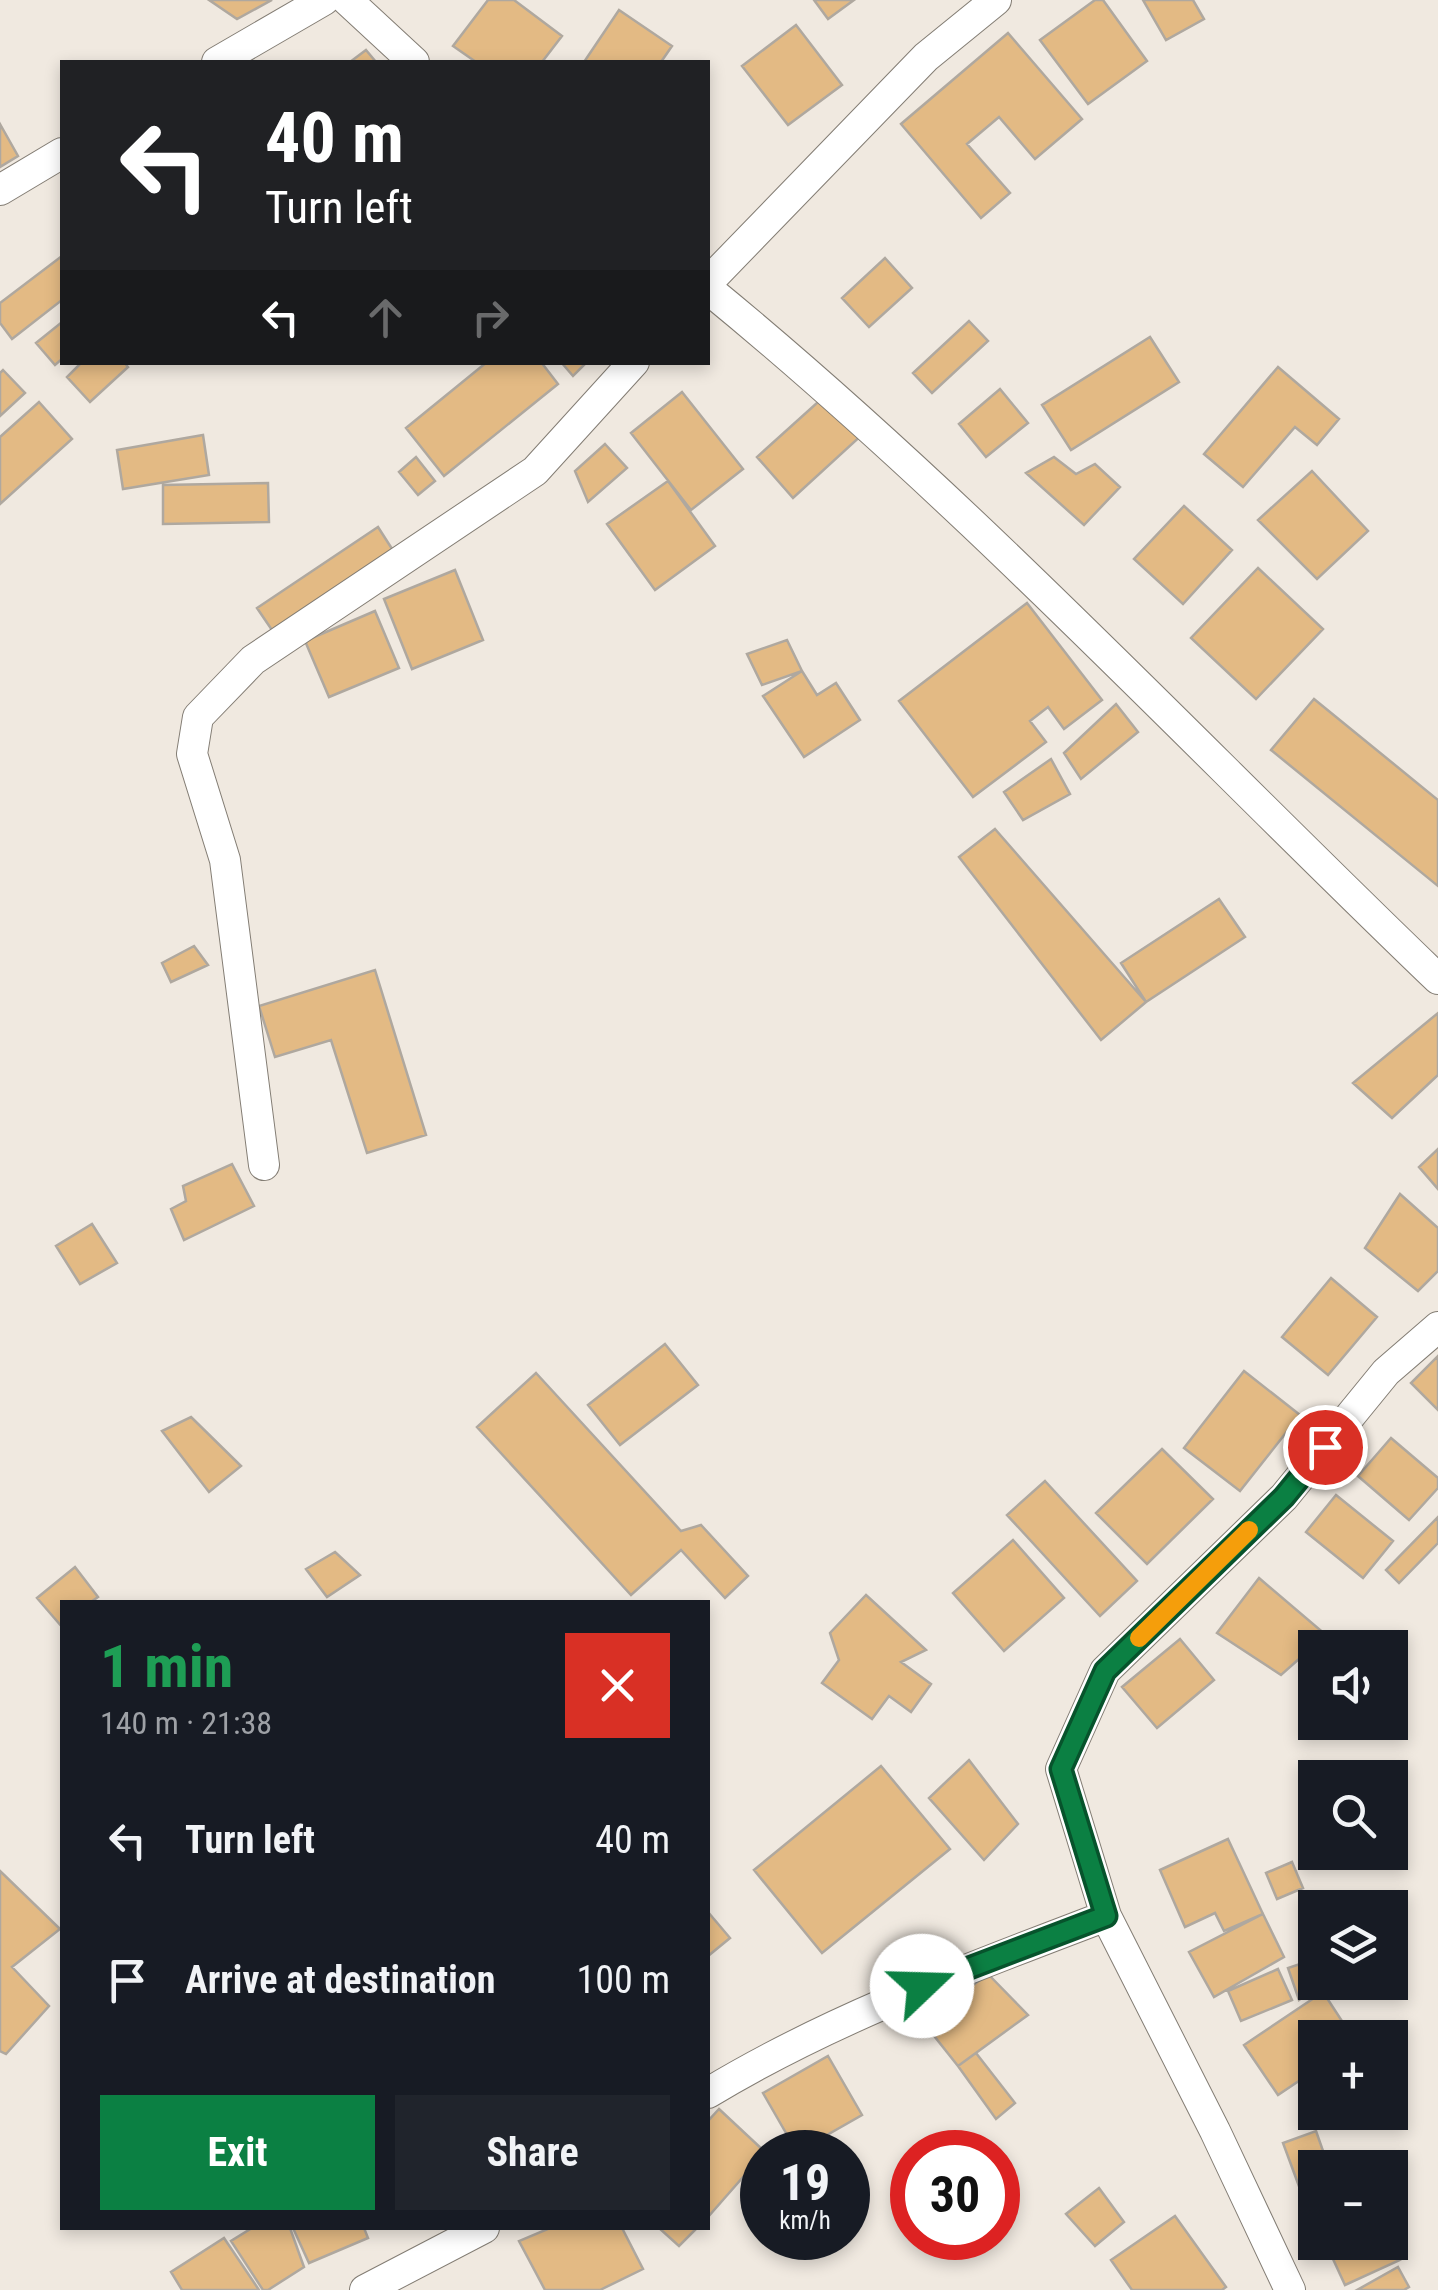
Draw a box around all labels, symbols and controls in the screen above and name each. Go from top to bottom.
text: 40 m [265,97,404,179]
icon: left [100,100,230,230]
text: Turn left [265,181,413,234]
icon: left [253,290,308,345]
icon: ahead [358,290,413,345]
icon: right [463,290,518,345]
pin [1283,1405,1368,1490]
icon: arrive [1298,1420,1353,1475]
map controls [1298,1630,1408,2260]
button: sound [1298,1630,1408,1740]
text: 1 min [100,1631,233,1702]
button: close [565,1633,670,1738]
text: 140 m · 21:38 [100,1704,272,1742]
button: search [1298,1760,1408,1870]
icon: left [100,1813,155,1868]
text: Turn left [185,1818,315,1862]
text: 40 m [595,1818,670,1862]
button: layers [1298,1890,1408,2000]
position arrow [870,1934,974,2038]
icon: arrive [100,1953,155,2008]
text: Arrive at destination [185,1958,495,2002]
text: 100 m [576,1958,670,2002]
button: + [1298,2020,1408,2130]
button: Exit [100,2095,375,2210]
button: Share [395,2095,670,2210]
speed limit sign: 30 [890,2130,1020,2260]
button: − [1298,2150,1408,2260]
text: 19 [780,2154,830,2212]
text: km/h [779,2206,831,2235]

